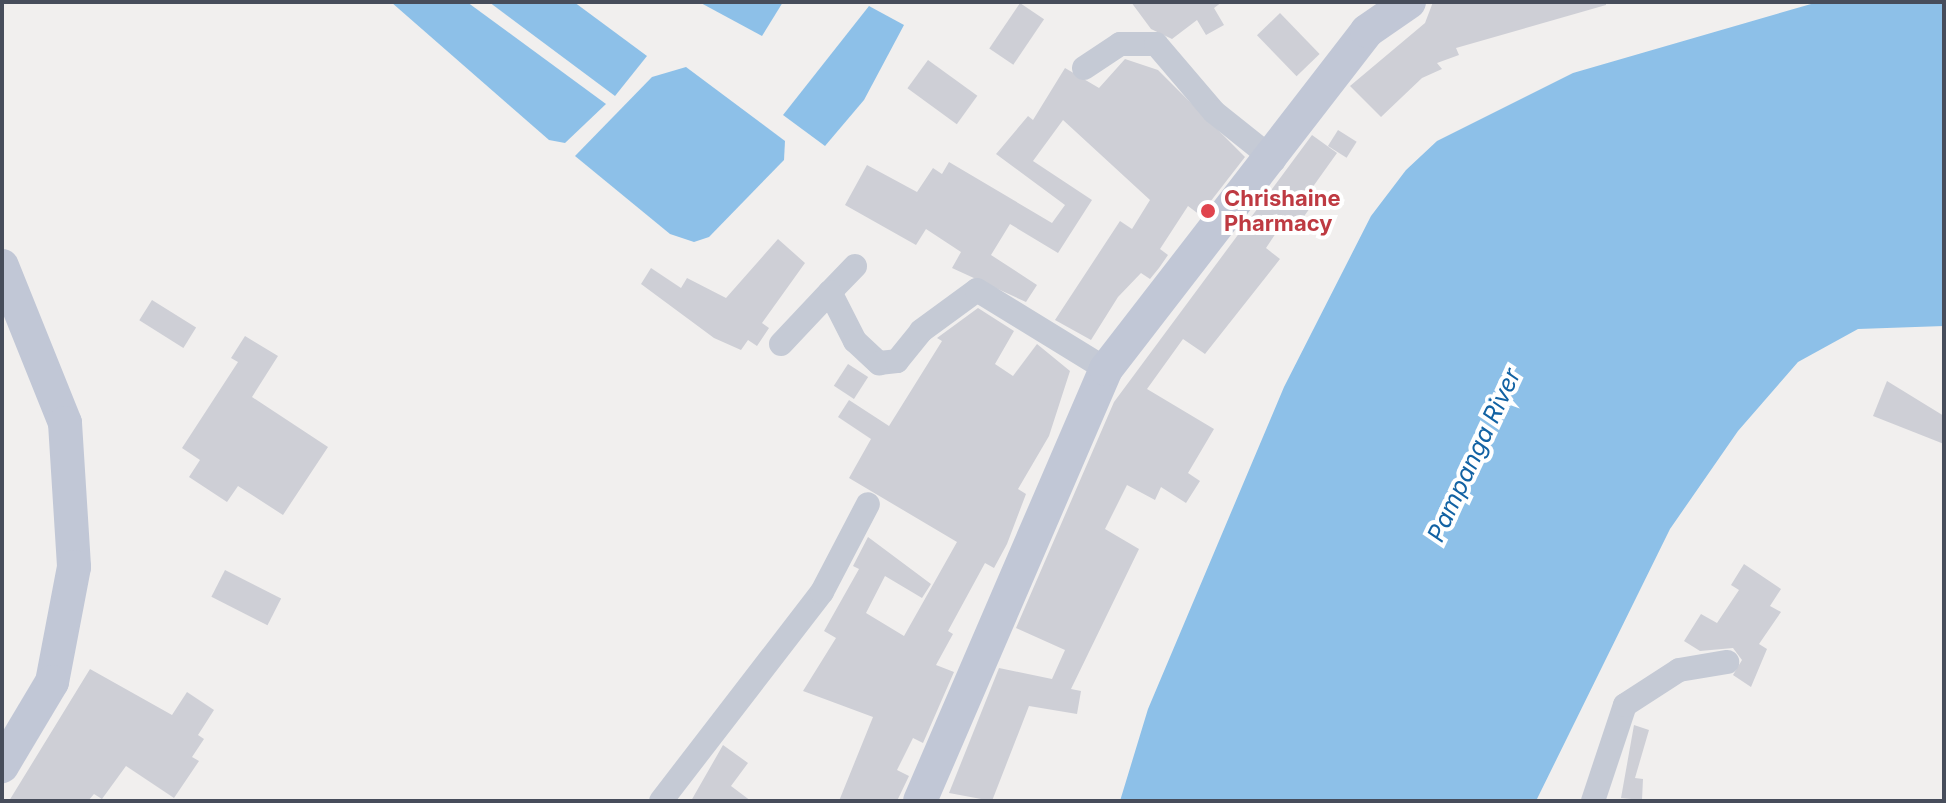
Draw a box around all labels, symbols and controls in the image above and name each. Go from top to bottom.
place label: Chrishaine Pharmacy [1224,185,1341,236]
marker: Chrishaine Pharmacy [1199,202,1217,220]
water label: Pampanga River [1421,364,1527,546]

